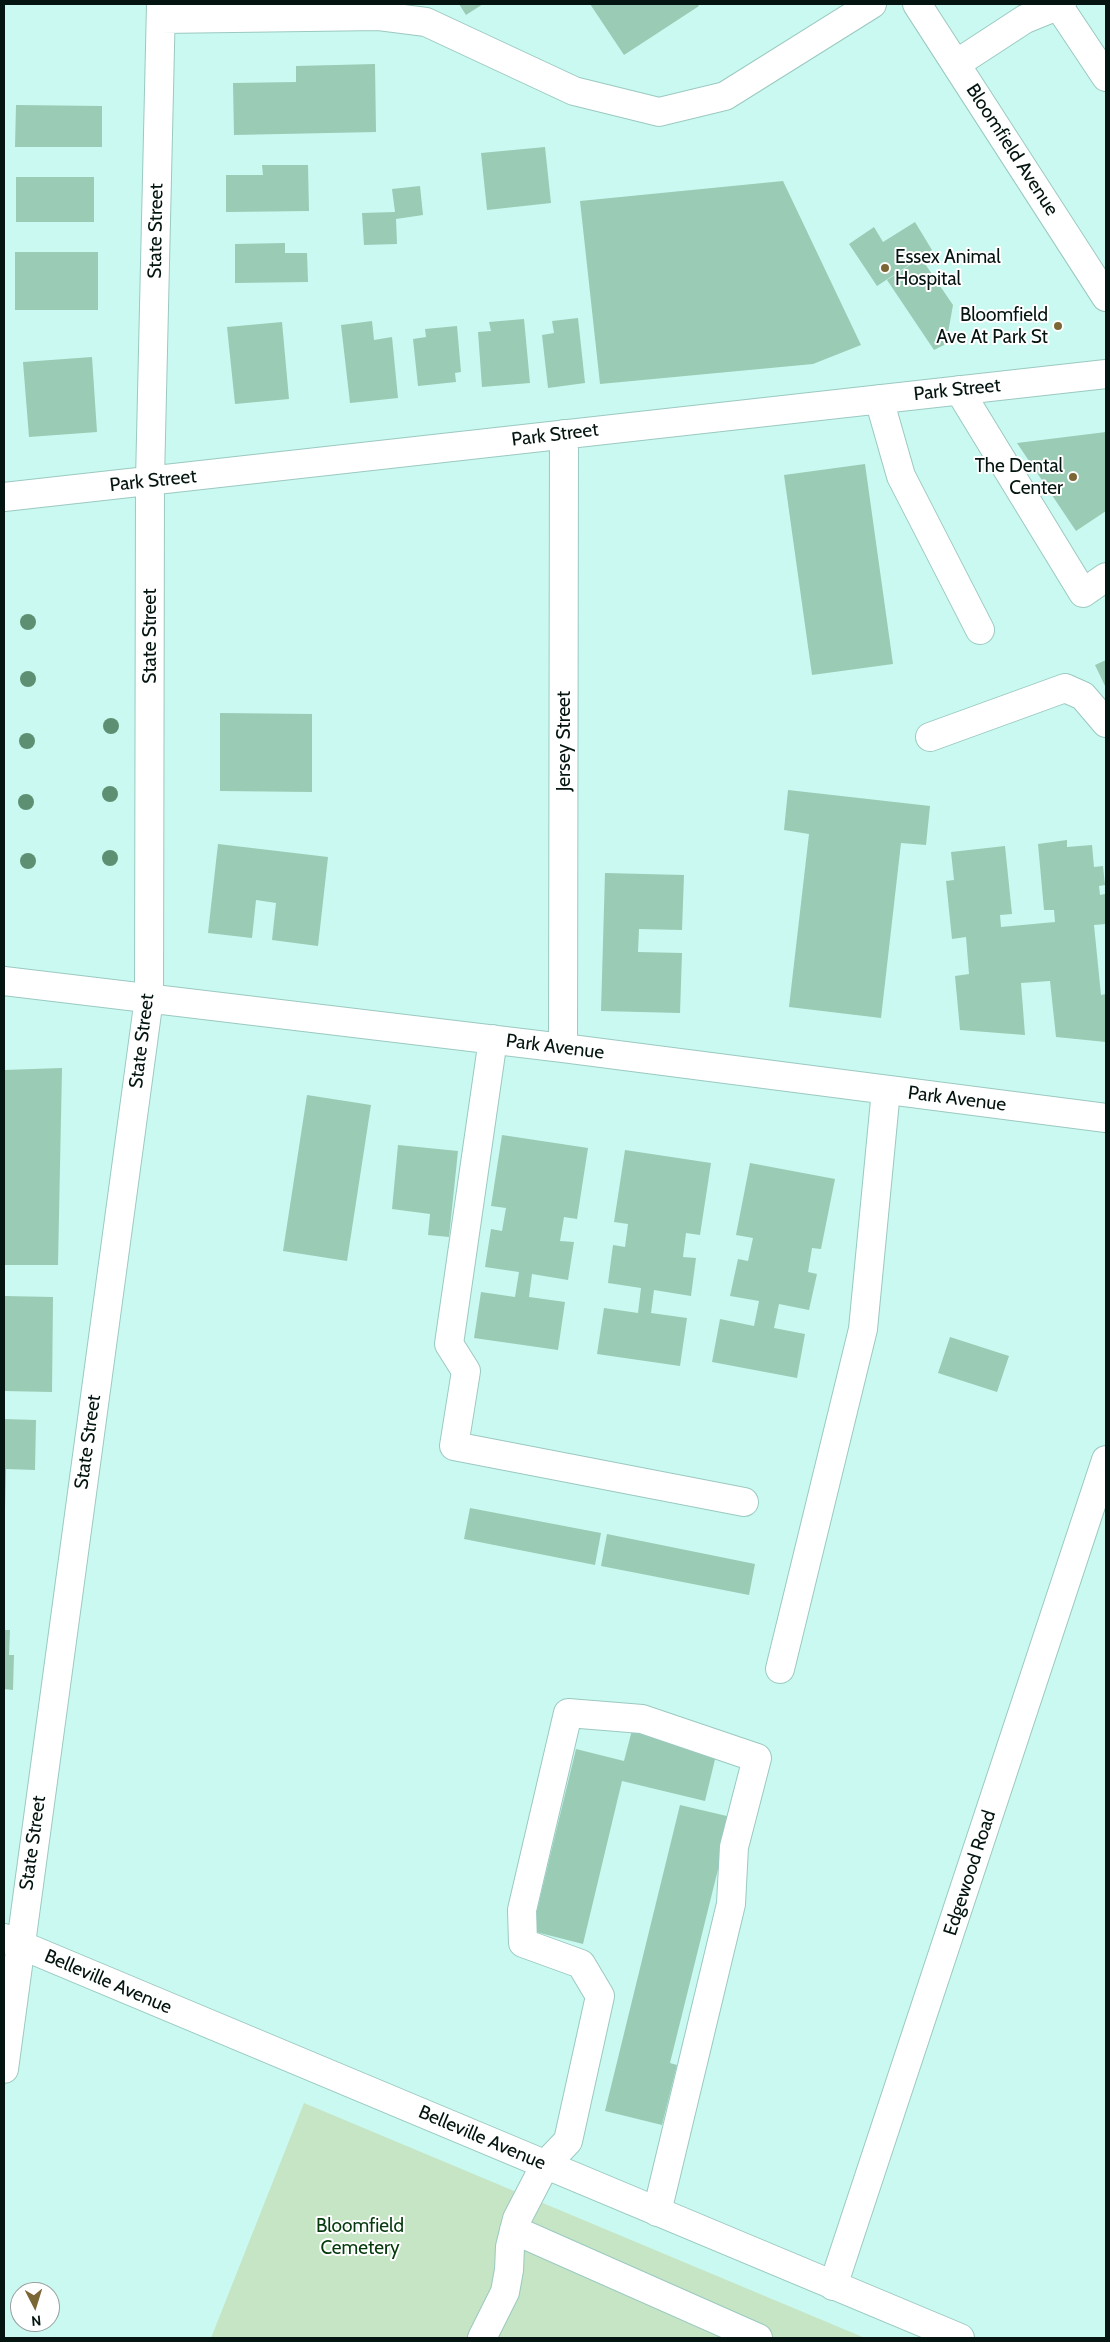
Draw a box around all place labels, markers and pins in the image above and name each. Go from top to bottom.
place label: Essex Animal Hospital [895,246,1001,290]
marker: Essex Animal Hospital [879,262,891,274]
place label: Bloomfield Ave At Park St [936,304,1048,348]
marker: Bloomfield Ave At Park St [1052,320,1064,332]
place label: The Dental Center [975,455,1063,499]
marker: The Dental Center [1067,471,1079,483]

